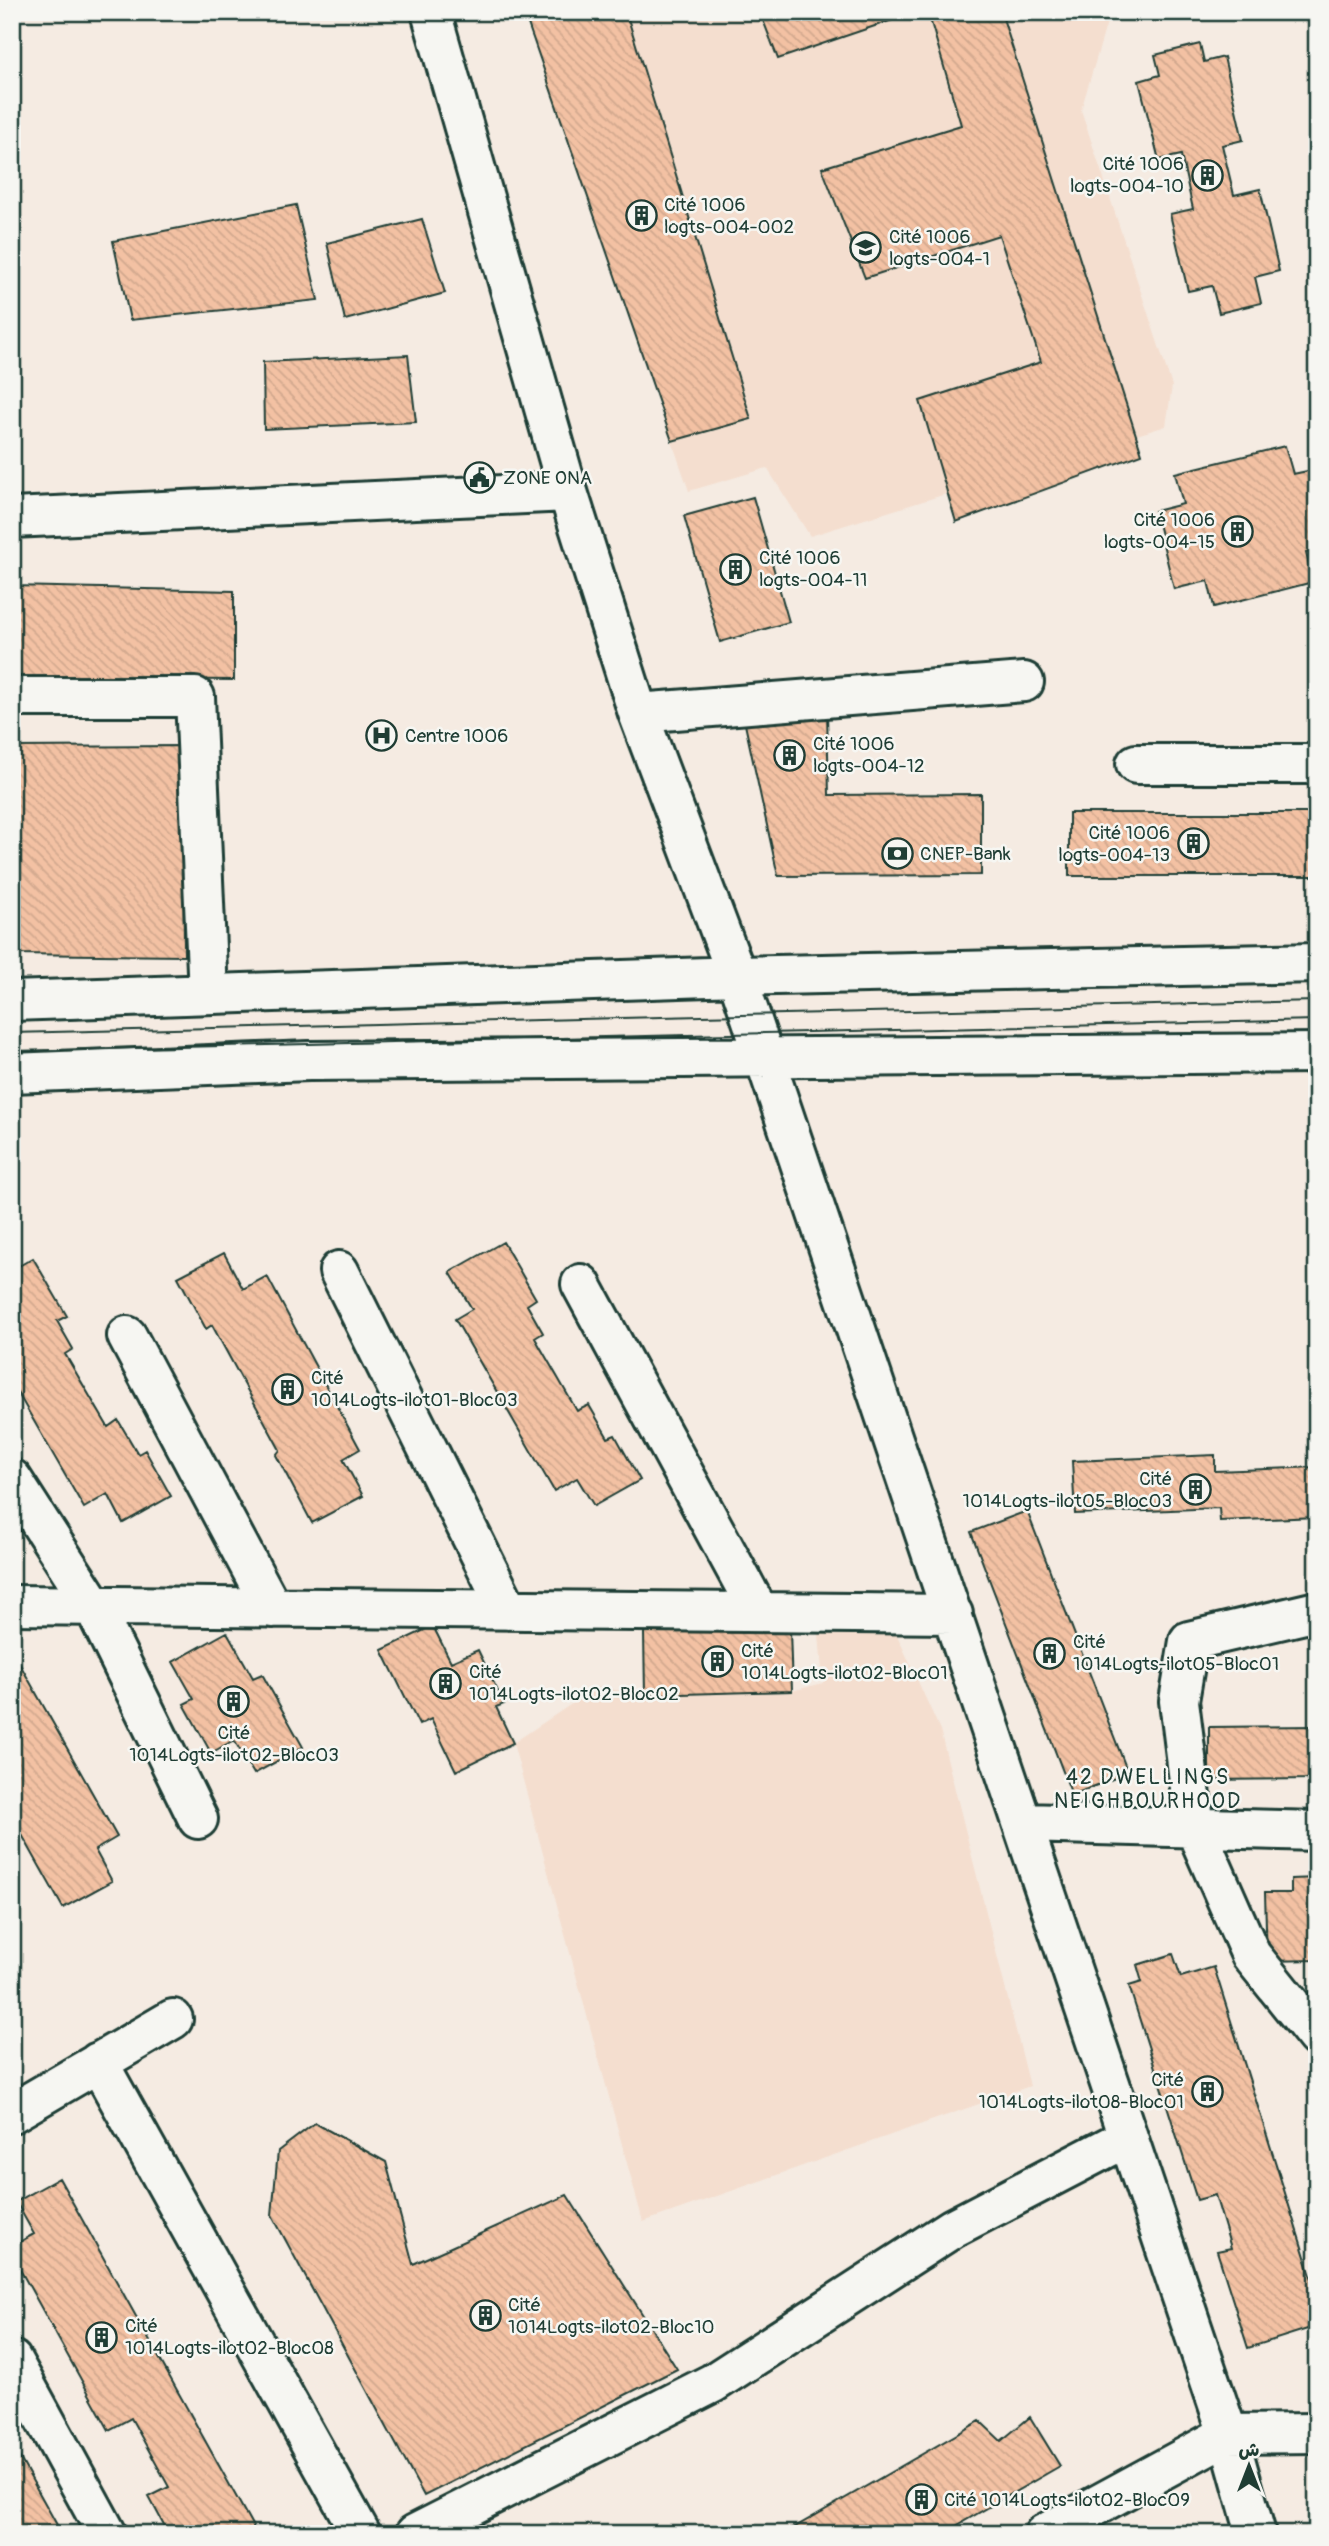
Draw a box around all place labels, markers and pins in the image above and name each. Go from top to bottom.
place label: Cité 1006 logts-004-10 [1070,152,1184,198]
building icon: Cité 1006 logts-004-10 [1190,158,1224,192]
place label: Cité 1006 logts-004-002 [664,193,794,239]
building icon: Cité 1006 logts-004-002 [624,199,658,233]
place label: Cité 1006 logts-004-1 [889,225,990,271]
school or university icon: Cité 1006 logts-004-1 [849,231,883,265]
public building icon: ZONE ONA [463,461,497,495]
place label: ZONE ONA [503,466,592,490]
place label: Cité 1006 logts-004-15 [1104,508,1215,554]
building icon: Cité 1006 logts-004-15 [1221,514,1255,548]
place label: Cité 1006 logts-004-11 [759,546,867,592]
building icon: Cité 1006 logts-004-11 [719,552,753,586]
hospital icon: Centre 1006 [365,719,399,753]
place label: Centre 1006 [405,724,508,748]
place label: Cité 1006 logts-004-12 [813,732,925,778]
building icon: Cité 1006 logts-004-12 [773,738,807,772]
place label: Cité 1006 logts-004-13 [1058,821,1170,867]
building icon: Cité 1006 logts-004-13 [1176,827,1210,861]
bank icon: CNEP-Bank [880,837,914,871]
place label: CNEP-Bank [920,842,1011,866]
place label: Cité 1014Logts-ilot01-Bloc03 [311,1366,518,1412]
building icon: Cité 1014Logts-ilot01-Bloc03 [271,1372,305,1406]
place label: Cité 1014Logts-ilot05-Bloc03 [963,1467,1172,1513]
building icon: Cité 1014Logts-ilot05-Bloc03 [1178,1473,1212,1507]
place label: Cité 1014Logts-ilot05-Bloc01 [1073,1630,1279,1676]
building icon: Cité 1014Logts-ilot05-Bloc01 [1033,1636,1067,1670]
place label: Cité 1014Logts-ilot02-Bloc01 [741,1639,948,1685]
building icon: Cité 1014Logts-ilot02-Bloc01 [701,1645,735,1679]
place label: Cité 1014Logts-ilot02-Bloc02 [469,1660,679,1706]
building icon: Cité 1014Logts-ilot02-Bloc02 [429,1666,463,1700]
building icon: Cité 1014Logts-ilot02-Bloc03 [217,1685,251,1719]
place label: Cité 1014Logts-ilot02-Bloc03 [129,1721,339,1767]
place label: Cité 1014Logts-ilot08-Bloc01 [978,2068,1184,2114]
building icon: Cité 1014Logts-ilot08-Bloc01 [1190,2074,1224,2108]
place label: Cité 1014Logts-ilot02-Bloc10 [508,2293,715,2339]
building icon: Cité 1014Logts-ilot02-Bloc10 [468,2299,502,2333]
place label: Cité 1014Logts-ilot02-Bloc08 [125,2314,334,2360]
building icon: Cité 1014Logts-ilot02-Bloc08 [85,2320,119,2354]
building icon: Cité 1014Logts-ilot02-Bloc09 [904,2483,938,2517]
place label: Cité 1014Logts-ilot02-Bloc09 [944,2488,1190,2512]

